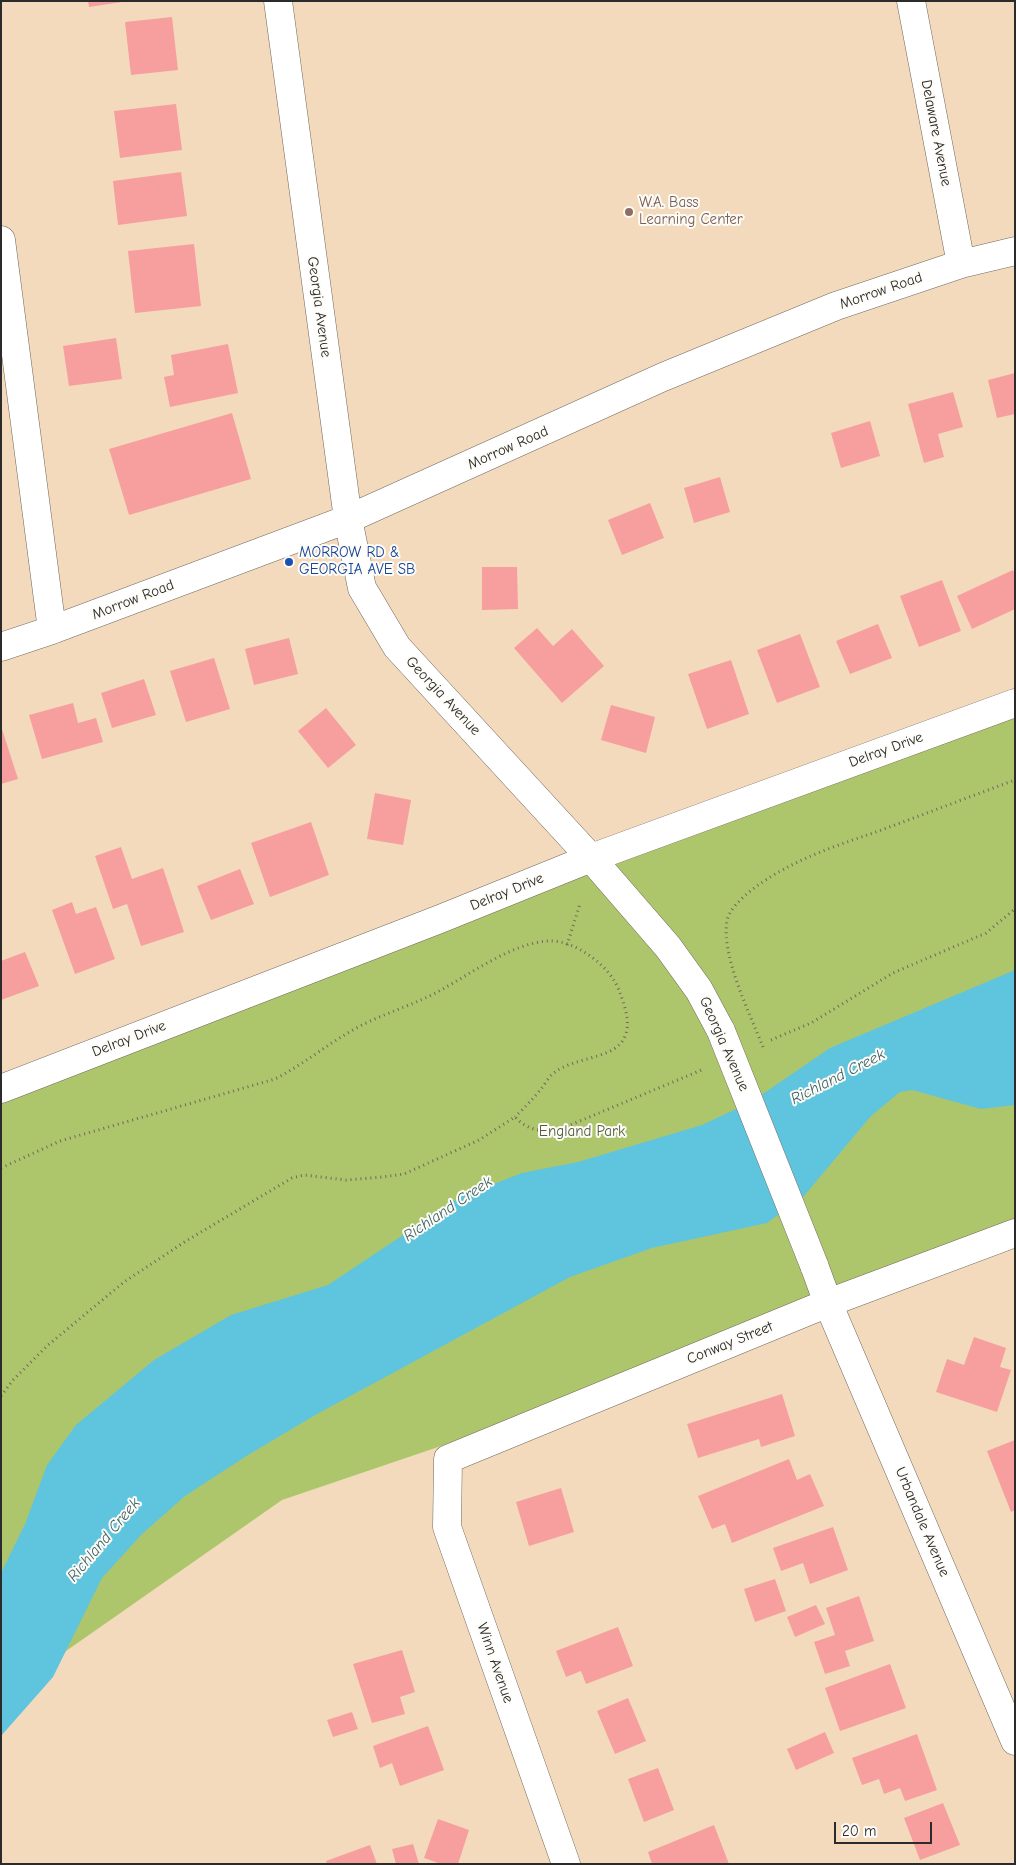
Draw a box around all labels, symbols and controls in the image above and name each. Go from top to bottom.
street label: Delaware Avenue [917,78,955,188]
place label: W.A. Bass Learning Center [639,194,743,229]
marker: W.A. Bass Learning Center [623,206,635,218]
street label: Georgia Avenue [303,256,335,358]
street label: Morrow Road [837,268,925,314]
street label: Morrow Road [465,422,551,474]
place label: MORROW RD & GEORGIA AVE SB [299,544,415,579]
marker: MORROW RD & GEORGIA AVE SB [283,556,295,568]
street label: Morrow Road [89,576,177,624]
street label: Georgia Avenue [402,653,484,739]
street label: Delray Drive [846,728,926,772]
street label: Delray Drive [468,869,546,915]
street label: Georgia Avenue [695,994,753,1094]
street label: Delray Drive [90,1017,168,1061]
water label: Richland Creek [788,1045,888,1109]
park label: England Park [539,1123,625,1141]
water label: Richland Creek [400,1172,496,1246]
street label: Conway Street [684,1318,776,1368]
street label: Urbandale Avenue [891,1464,953,1580]
water label: Richland Creek [63,1494,145,1586]
street label: Winn Avenue [473,1621,517,1705]
scale bar [836,1812,934,1844]
text: 20 m [842,1822,876,1840]

